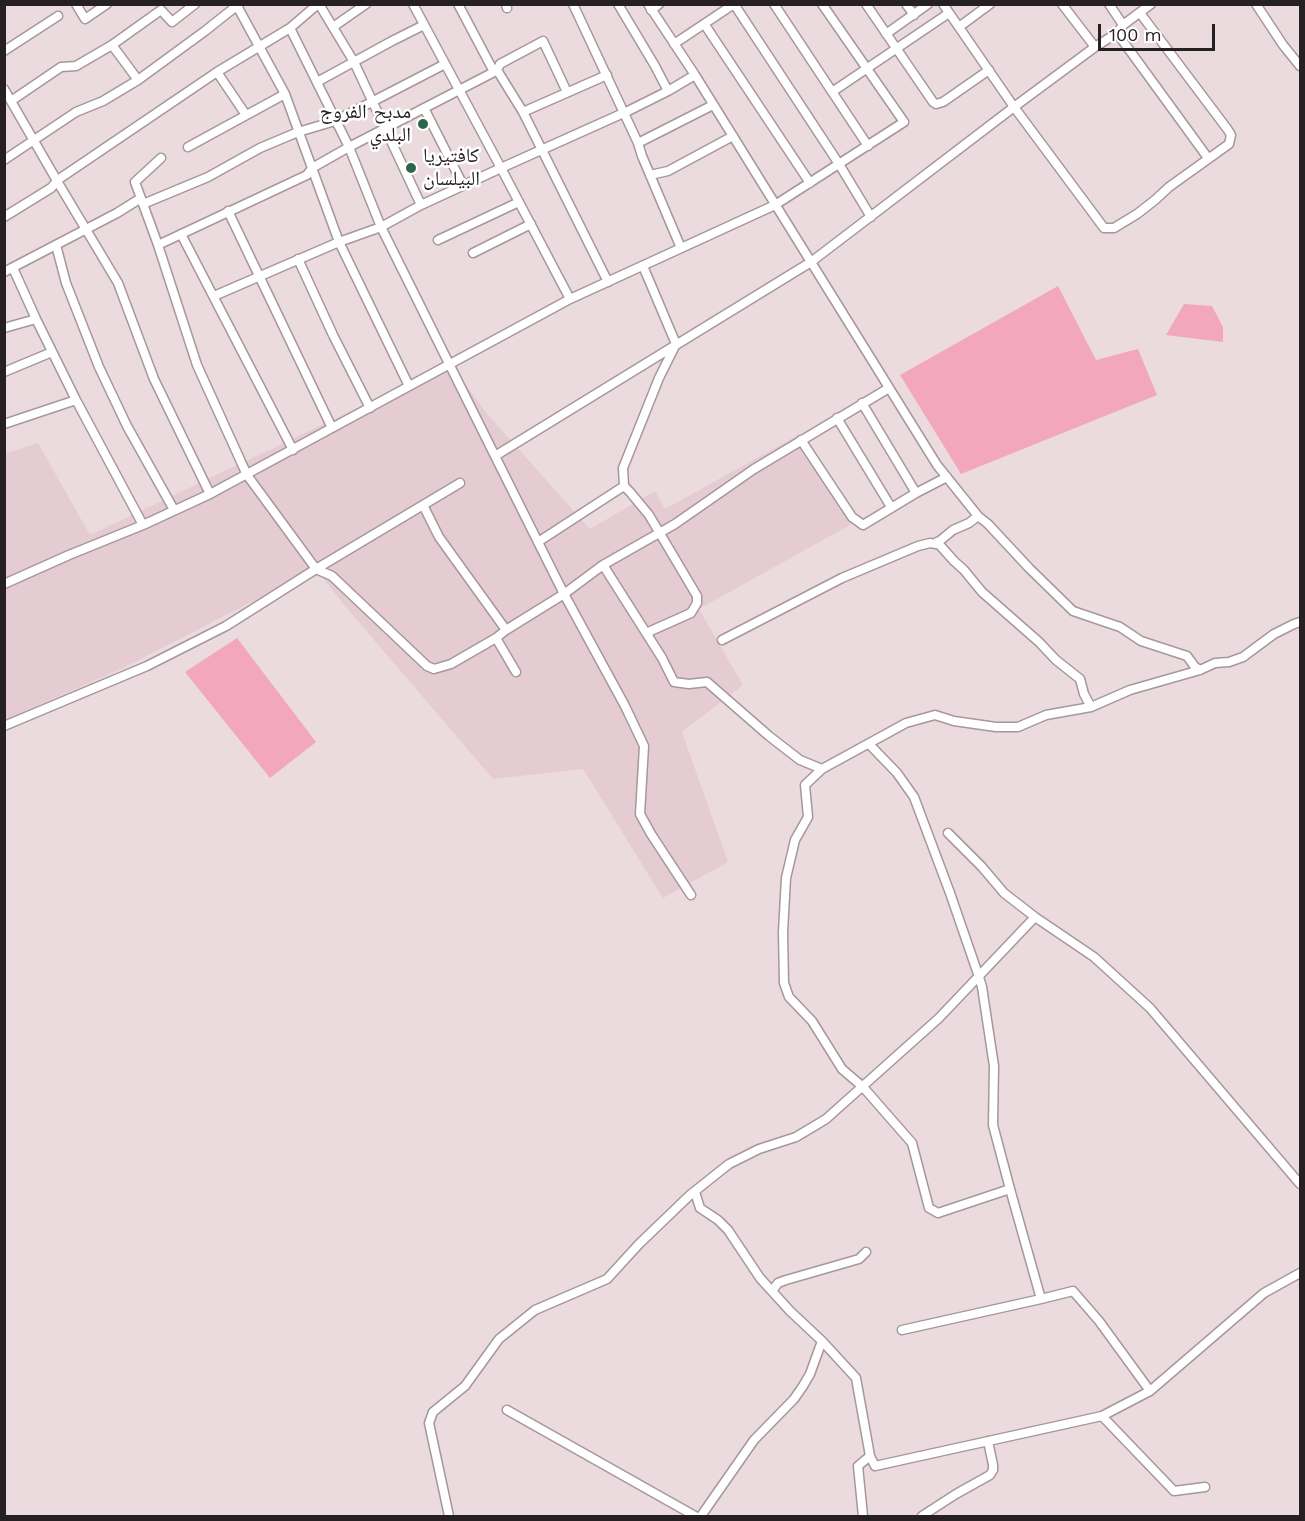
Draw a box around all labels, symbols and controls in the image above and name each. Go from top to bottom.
scale bar [1101,12,1218,50]
text: 100 m [1109,24,1162,45]
place label: مدبح الفروج البلدي [320,100,411,147]
marker: مدبح الفروج البلدي [416,117,430,131]
place label: كافتيريا البيلسان [423,144,480,191]
marker: كافتيريا البيلسان [404,161,418,175]

